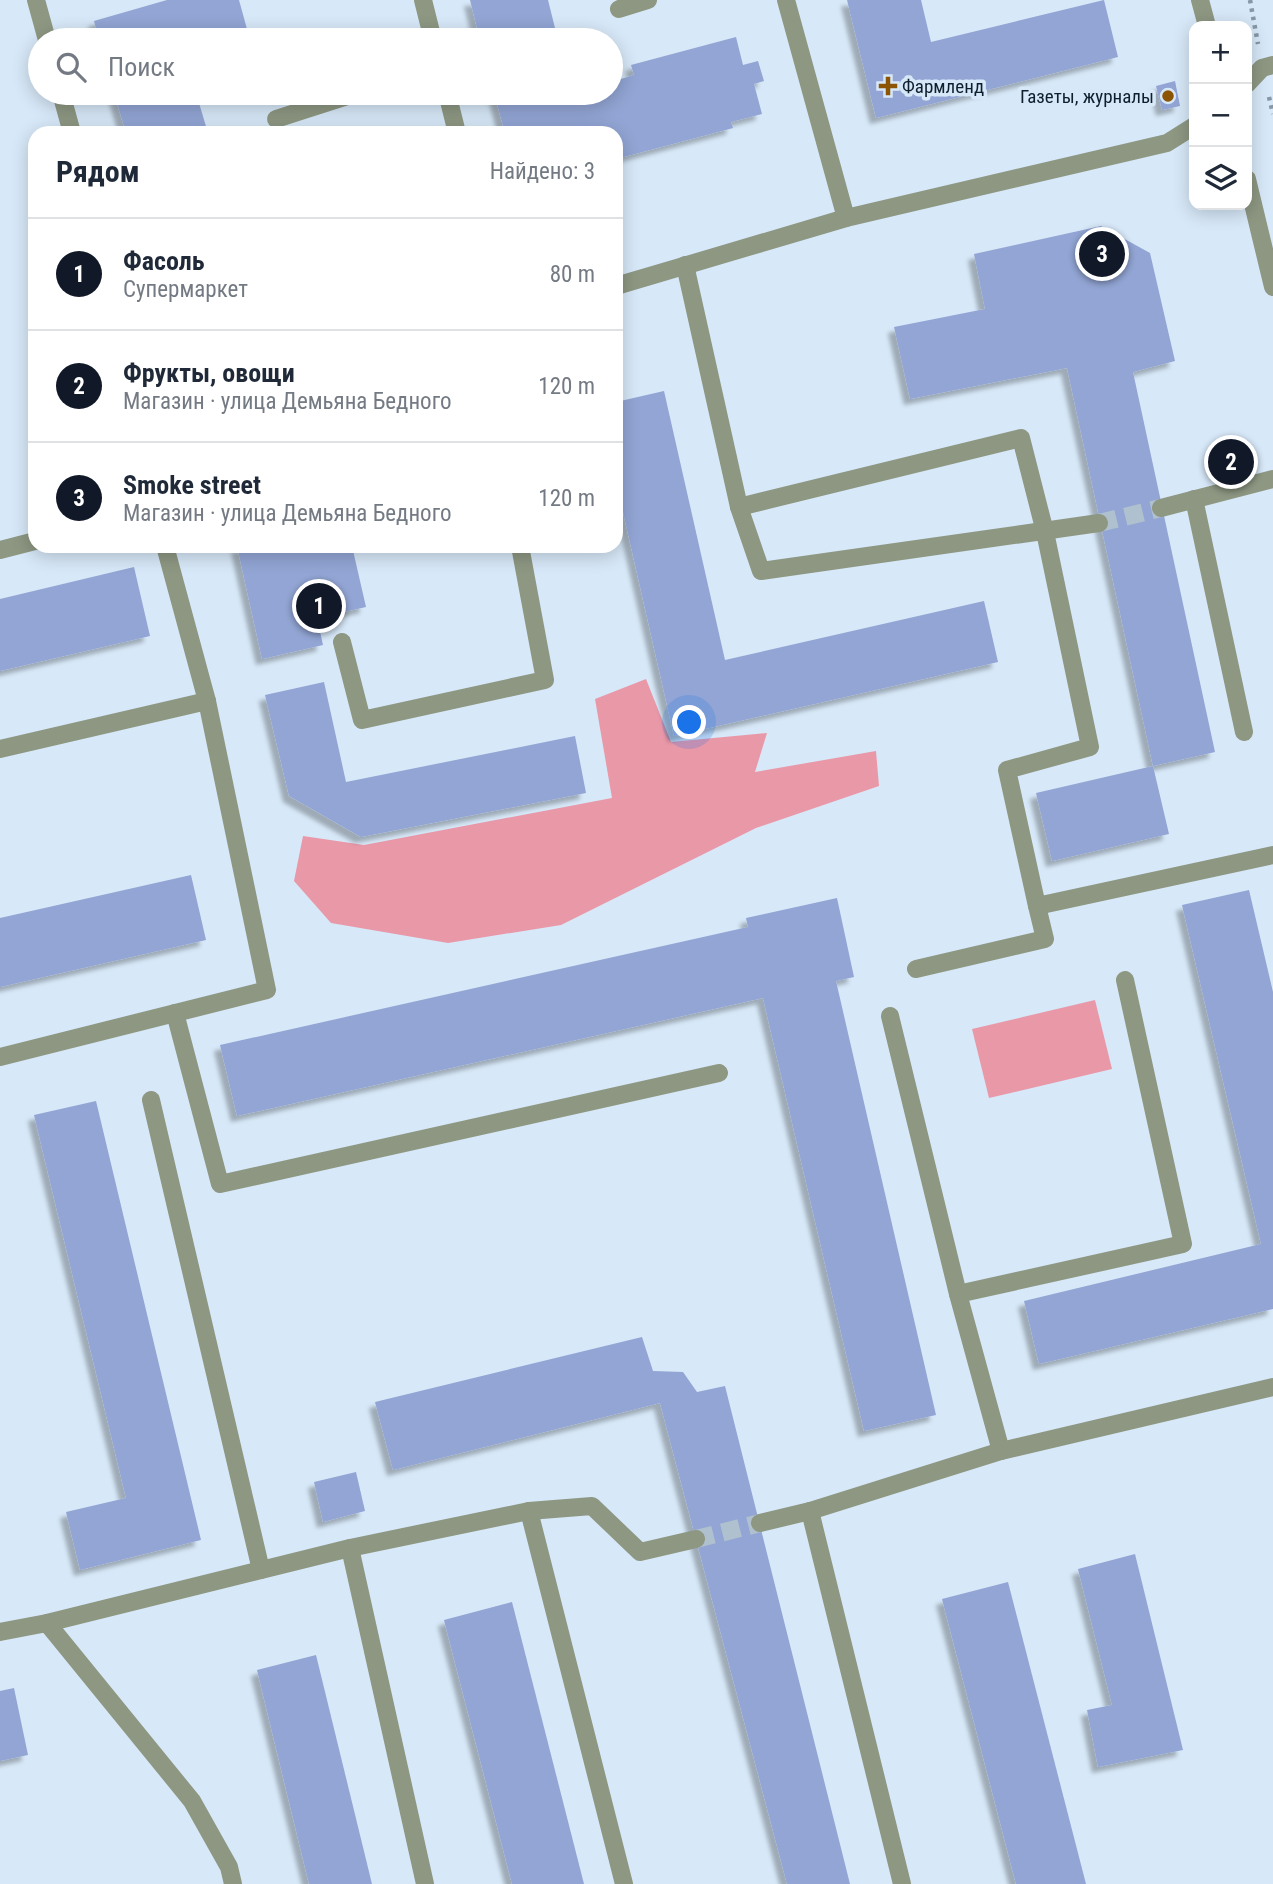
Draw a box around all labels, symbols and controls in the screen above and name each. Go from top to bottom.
map controls [1189,21,1252,210]
button: + [1189,21,1252,84]
search box [28,28,623,105]
icon: search [52,48,90,86]
text: Поиск [108,52,175,82]
place label: Фармленд [902,75,984,98]
marker: Фармленд [880,78,896,94]
button: − [1189,84,1252,147]
place label: Газеты, журналы [1020,85,1154,108]
marker: Газеты, журналы [1160,88,1176,104]
button: layers [1189,147,1252,210]
text: Рядом [56,154,140,189]
text: Найдено: 3 [490,158,595,185]
pin: 3 [1079,228,1125,280]
text: Фасоль [123,246,205,276]
text: 1 [73,261,85,288]
text: 80 m [550,261,595,288]
text: Супермаркет [123,276,248,303]
text: Фрукты, овощи [123,358,295,388]
text: 2 [73,373,85,400]
text: 120 m [538,373,595,400]
text: Магазин · улица Демьяна Бедного [123,388,452,415]
pin: 2 [1208,436,1254,488]
text: Smoke street [123,470,261,500]
text: 3 [73,485,85,512]
text: 120 m [538,485,595,512]
text: Магазин · улица Демьяна Бедного [123,500,452,527]
pin: 1 [296,580,342,632]
your location [672,705,706,739]

